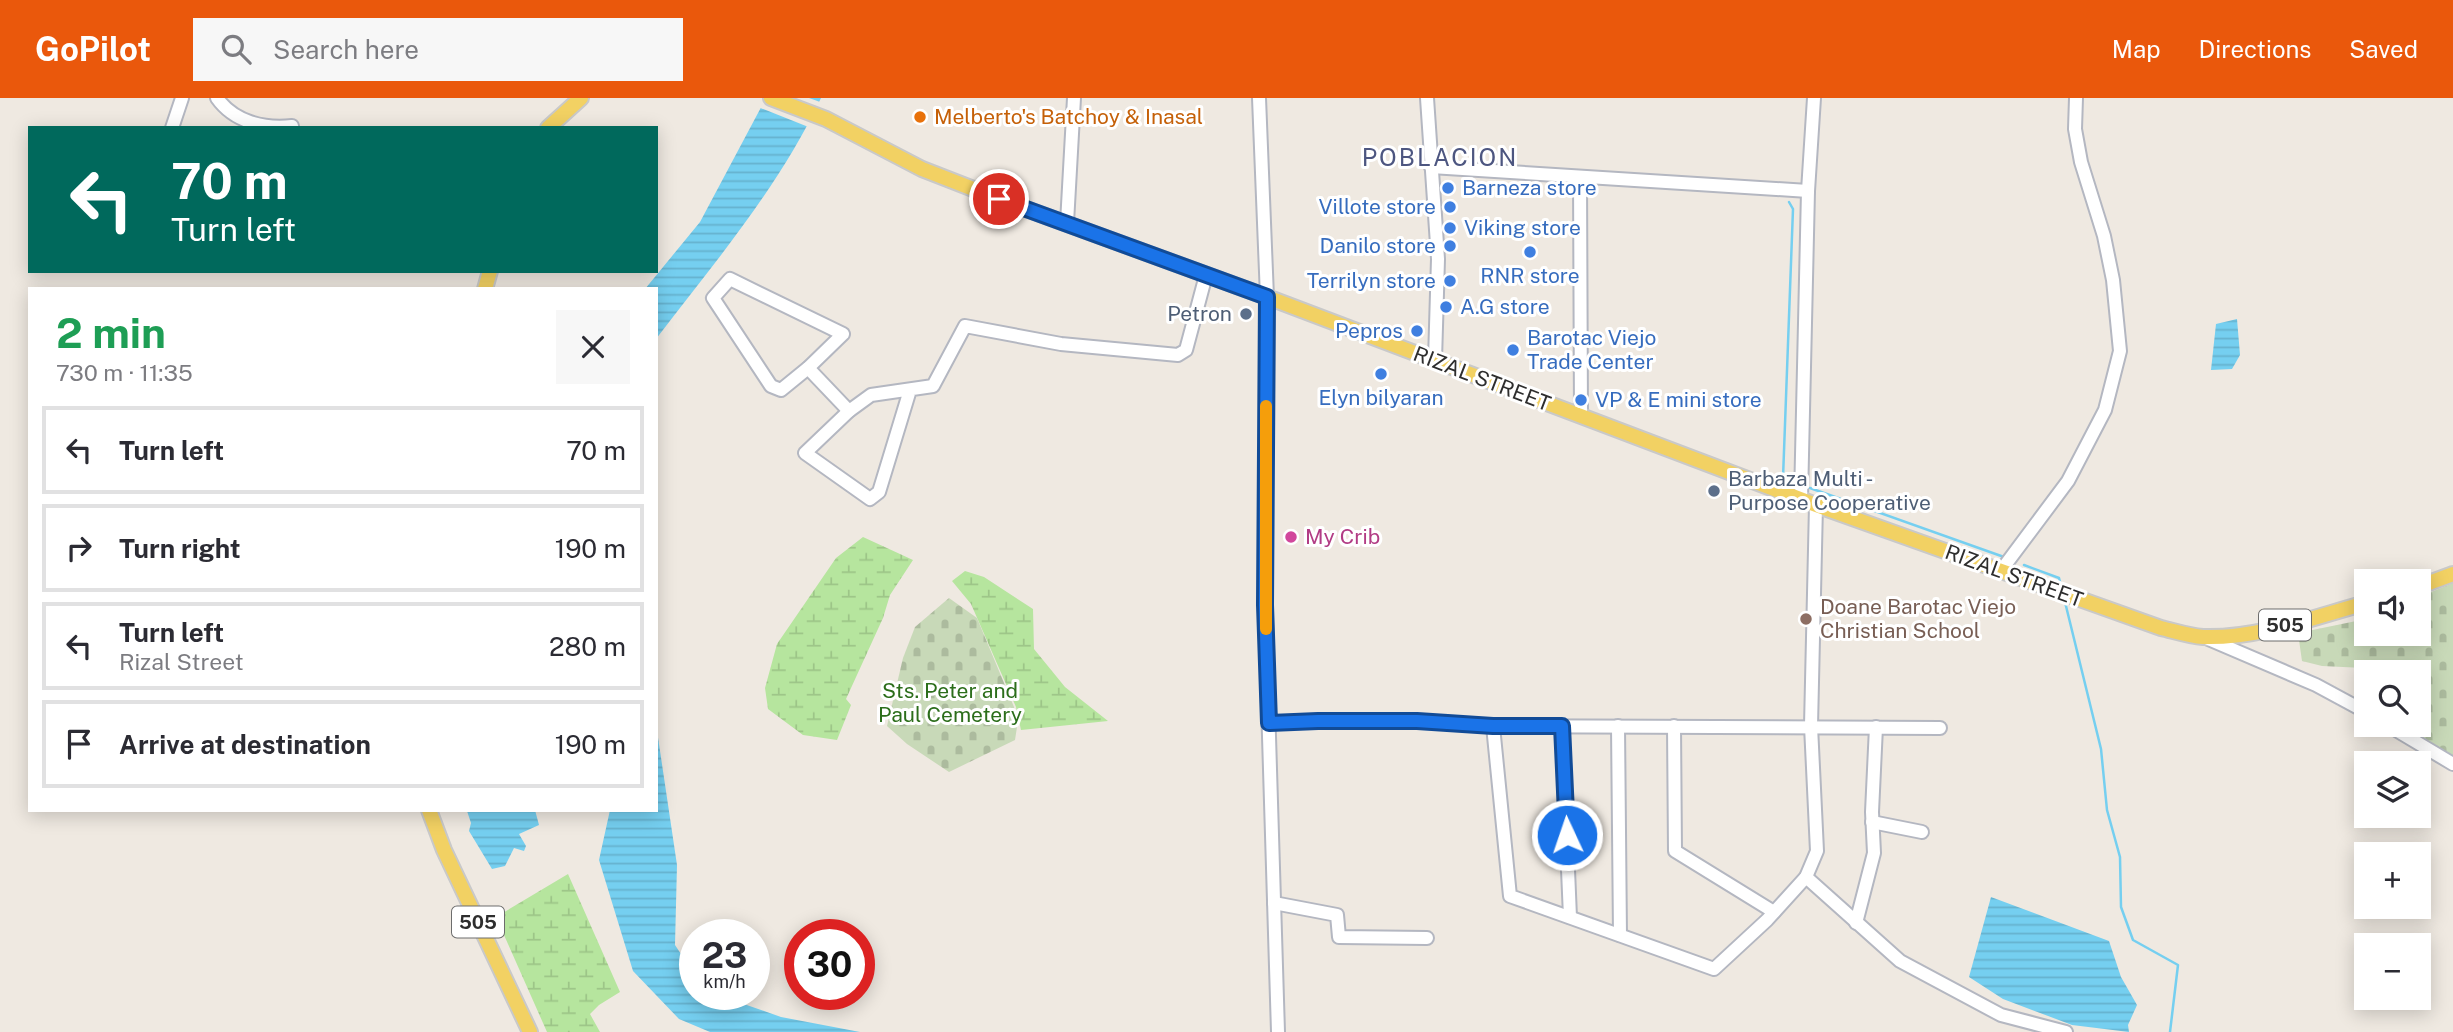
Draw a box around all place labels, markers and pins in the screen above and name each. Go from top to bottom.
place label: Melberto's Batchoy & Inasal [934,104,1203,129]
marker: Melberto's Batchoy & Inasal [912,109,928,125]
pin [969,169,1029,229]
place label: Barneza store [1462,175,1597,200]
marker: Barneza store [1440,180,1456,196]
place label: Villote store [1318,194,1436,219]
marker: Villote store [1442,199,1458,215]
place label: Viking store [1464,215,1581,240]
marker: Viking store [1442,220,1458,236]
place label: Danilo store [1320,233,1436,258]
marker: Danilo store [1442,238,1458,254]
marker: RNR store [1522,244,1538,260]
place label: RNR store [1480,263,1580,288]
place label: Terrilyn store [1307,268,1436,293]
marker: Terrilyn store [1442,273,1458,289]
place label: A.G store [1460,294,1550,319]
marker: A.G store [1438,299,1454,315]
place label: Petron [1167,301,1232,326]
marker: Petron [1238,306,1254,322]
place label: Pepros [1335,318,1403,343]
marker: Pepros [1409,323,1425,339]
place label: Barotac Viejo Trade Center [1527,325,1656,374]
marker: Barotac Viejo Trade Center [1505,342,1521,358]
marker: Elyn bilyaran [1373,366,1389,382]
place label: Elyn bilyaran [1318,385,1444,410]
place label: VP & E mini store [1595,387,1762,412]
marker: VP & E mini store [1573,392,1589,408]
place label: Barbaza Multi - Purpose Cooperative [1728,466,1931,515]
marker: Barbaza Multi - Purpose Cooperative [1706,483,1722,499]
place label: My Crib [1305,524,1380,549]
marker: My Crib [1283,529,1299,545]
place label: Doane Barotac Viejo Christian School [1820,594,2016,643]
marker: Doane Barotac Viejo Christian School [1798,611,1814,627]

